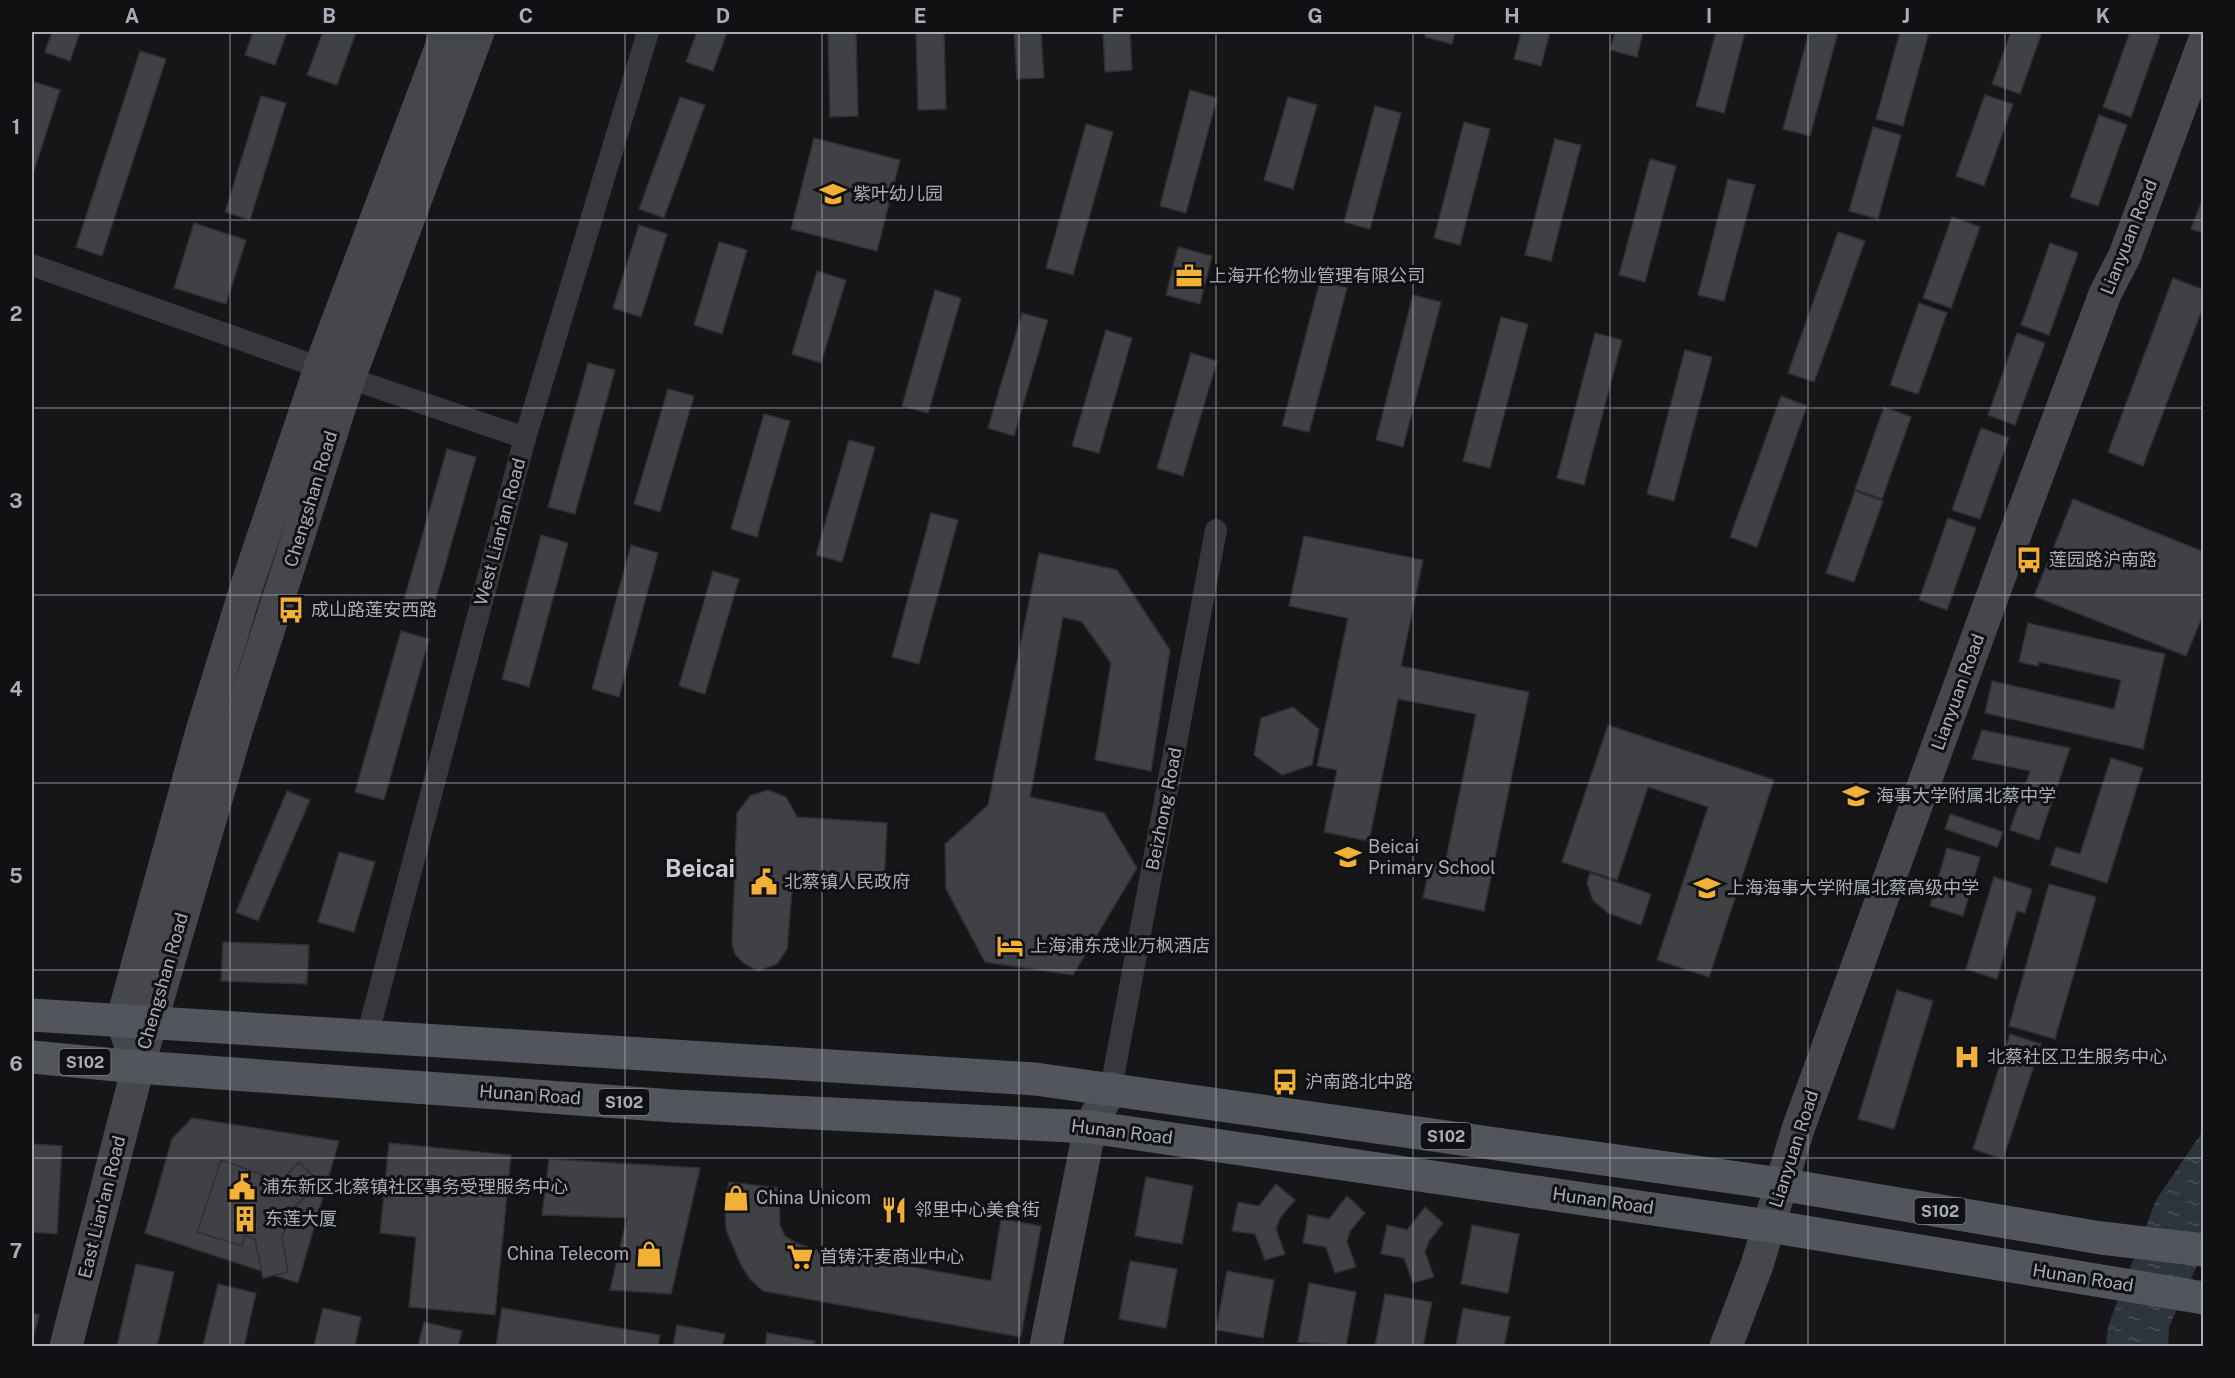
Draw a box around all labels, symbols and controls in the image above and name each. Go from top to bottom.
text: A [125,4,139,28]
text: B [322,4,336,28]
text: C [519,4,533,28]
text: D [716,4,730,28]
text: E [914,4,926,28]
text: F [1112,4,1124,28]
text: G [1307,4,1323,28]
text: H [1504,4,1520,28]
text: I [1706,4,1712,28]
text: J [1902,4,1910,28]
text: K [2096,4,2110,28]
text: 1 [12,115,20,139]
street label: Lianyuan Road [2096,176,2161,297]
school or university icon: 紫叶幼儿园 [818,179,848,209]
place label: 紫叶幼儿园 [853,183,943,204]
office icon: 上海开伦物业管理有限公司 [1174,261,1204,291]
place label: 上海开伦物业管理有限公司 [1209,265,1425,286]
text: 2 [10,302,22,326]
street label: Chengshan Road [280,428,341,569]
street label: West Lian'an Road [470,456,529,608]
text: 3 [9,489,23,513]
bus stop icon: 莲园路沪南路 [2014,545,2044,575]
place label: 莲园路沪南路 [2049,549,2157,570]
bus stop icon: 成山路莲安西路 [276,595,306,625]
place label: 成山路莲安西路 [311,599,437,620]
street label: Lianyuan Road [1927,631,1988,753]
text: 4 [9,677,23,701]
street label: Beizhong Road [1141,746,1186,872]
school or university icon: 海事大学附属北蔡中学 [1841,781,1871,811]
place label: 海事大学附属北蔡中学 [1876,785,2056,806]
place label: Beicai Primary School [1368,836,1496,878]
school or university icon: Beicai Primary School [1333,842,1363,872]
district label: Beicai [665,854,735,882]
text: 5 [9,864,23,888]
public building icon: 北蔡镇人民政府 [749,867,779,897]
place label: 北蔡镇人民政府 [784,871,910,892]
school or university icon: 上海海事大学附属北蔡高级中学 [1692,873,1722,903]
place label: 上海海事大学附属北蔡高级中学 [1727,877,1979,898]
street label: Chengshan Road [133,910,192,1052]
hotel icon: 上海浦东茂业万枫酒店 [995,931,1025,961]
place label: 上海浦东茂业万枫酒店 [1030,935,1210,956]
hospital icon: 北蔡社区卫生服务中心 [1952,1042,1982,1072]
place label: 北蔡社区卫生服务中心 [1987,1046,2167,1067]
road number: S102 [60,1049,110,1075]
text: 6 [9,1052,23,1076]
bus stop icon: 沪南路北中路 [1270,1067,1300,1097]
place label: 沪南路北中路 [1305,1071,1413,1092]
street label: Hunan Road [478,1080,582,1109]
street label: Lianyuan Road [1765,1087,1822,1210]
road number: S102 [598,1089,650,1115]
street label: Hunan Road [1070,1115,1174,1148]
road number: S102 [1420,1123,1472,1149]
street label: East Lian'an Road [74,1133,129,1280]
public building icon: 浦东新区北蔡镇社区事务受理服务中心 [227,1172,257,1202]
place label: 浦东新区北蔡镇社区事务受理服务中心 [262,1176,568,1197]
shop icon: China Unicom [721,1183,751,1213]
street label: Hunan Road [1551,1183,1655,1218]
place label: China Unicom [756,1187,871,1208]
restaurant icon: 邻里中心美食街 [879,1195,909,1225]
road number: S102 [1914,1198,1966,1224]
place label: 邻里中心美食街 [914,1199,1040,1220]
building icon: 东莲大厦 [230,1204,260,1234]
place label: 东莲大厦 [265,1208,337,1229]
text: 7 [10,1239,22,1263]
shop icon: China Telecom [634,1239,664,1269]
supermarket icon: 首铸汗麦商业中心 [785,1242,815,1272]
place label: China Telecom [507,1243,629,1264]
place label: 首铸汗麦商业中心 [820,1246,964,1267]
street label: Hunan Road [2031,1259,2135,1296]

